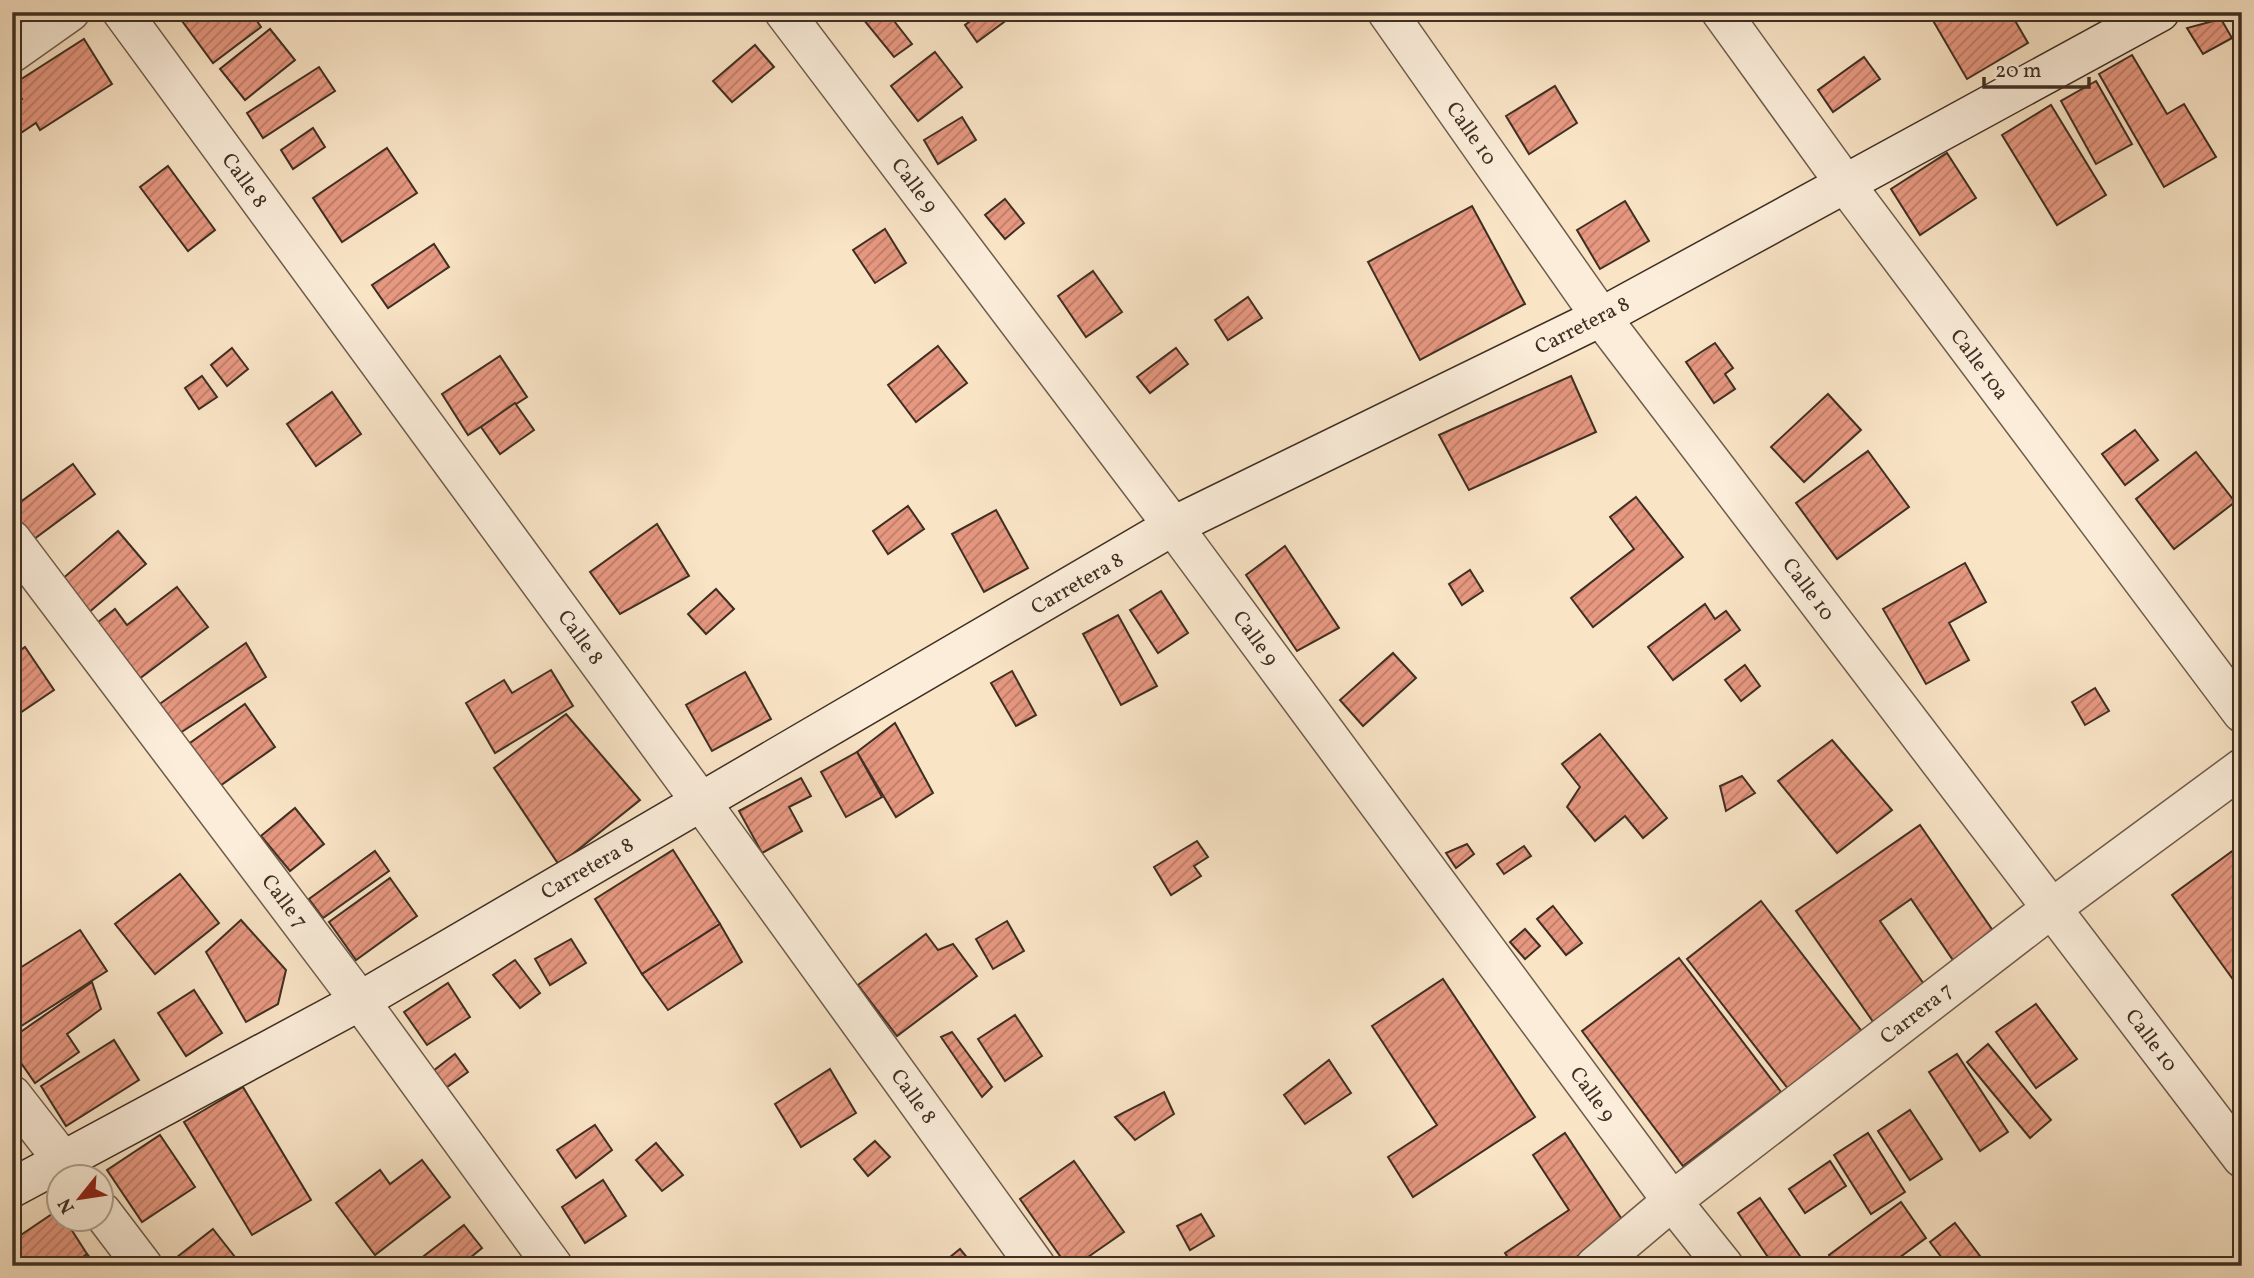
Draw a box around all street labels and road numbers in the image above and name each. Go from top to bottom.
street label: Calle 10 [1438,96,1503,172]
street label: Calle 8 [214,147,274,214]
street label: Calle 9 [884,152,944,219]
street label: Carretera 8 [1530,290,1635,363]
street label: Calle 10a [1943,323,2015,406]
street label: Carretera 8 [1026,546,1130,623]
street label: Calle 10 [1775,553,1841,627]
street label: Calle 8 [550,604,610,671]
street label: Calle 9 [1225,605,1285,672]
street label: Carretera 8 [536,831,640,908]
street label: Calle 7 [254,869,314,935]
street label: Carrera 7 [1874,976,1959,1052]
street label: Calle 10 [2118,1004,2184,1078]
street label: Calle 9 [1562,1061,1622,1128]
street label: Calle 8 [883,1063,943,1130]

